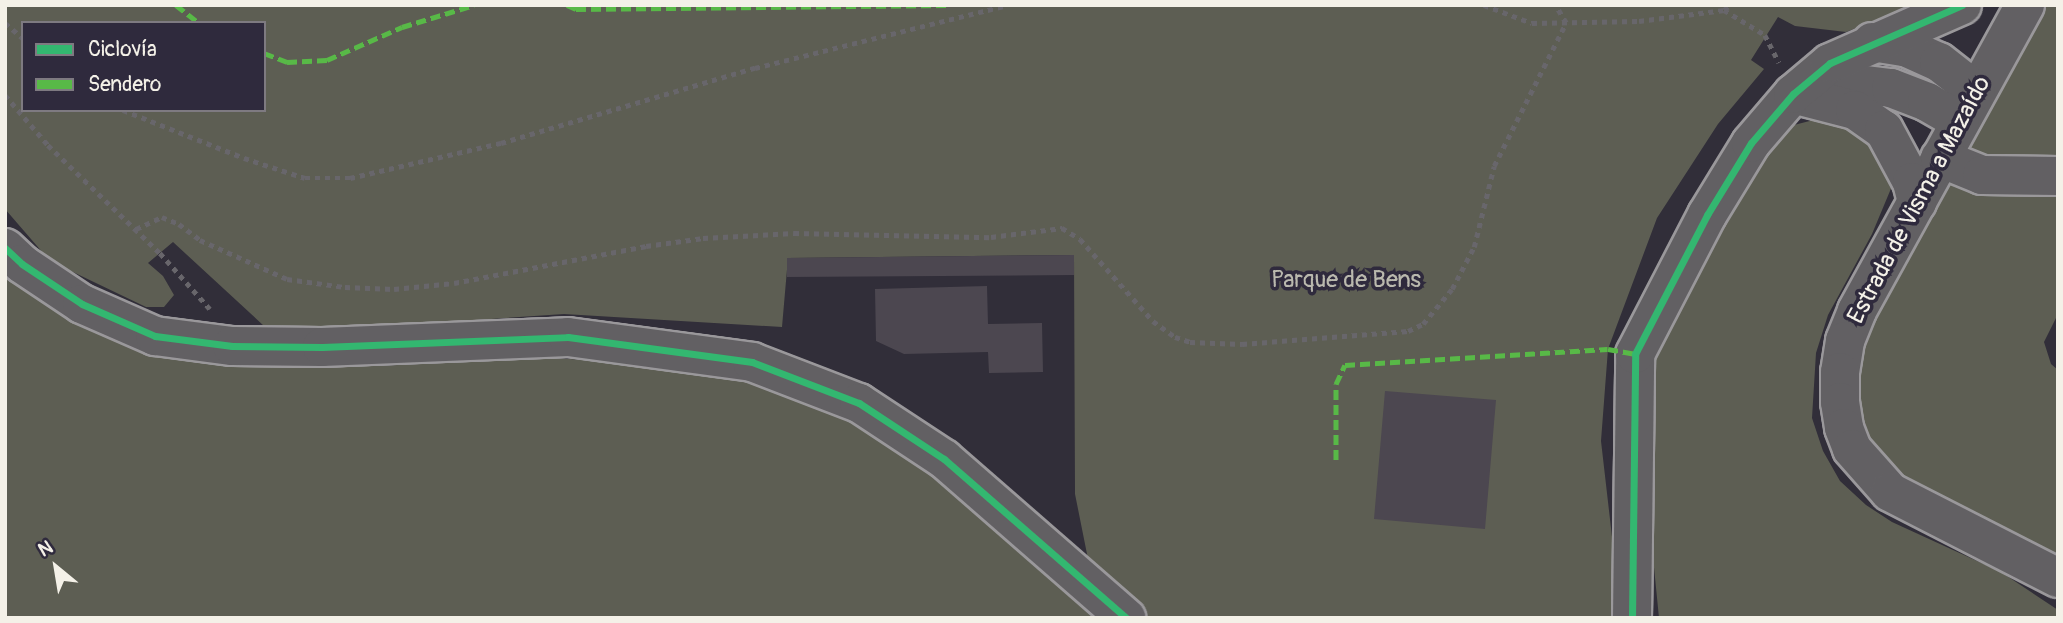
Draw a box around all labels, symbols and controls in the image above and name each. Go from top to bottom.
legend [21,21,266,112]
text: Ciclovía [88,36,157,63]
text: Sendero [88,71,161,98]
street label: Estrada de Visma a Mazaído [1841,71,1997,329]
park label: Parque de Bens [1271,266,1421,294]
north arrow [21,532,91,602]
text: N [34,535,57,562]

